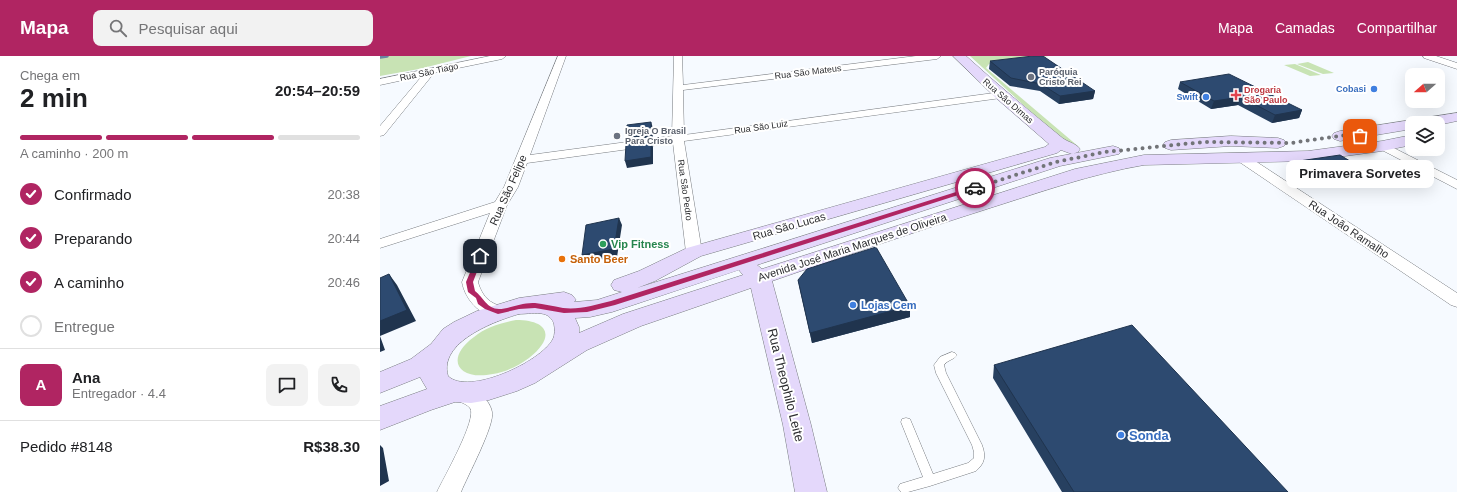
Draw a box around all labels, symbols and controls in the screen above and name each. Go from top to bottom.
search box [93,10,373,46]
text: Mapa [20,17,69,38]
icon: search [107,17,129,39]
text: Pesquisar aqui [139,20,238,37]
text: Mapa [1218,20,1253,36]
text: Camadas [1275,20,1335,36]
text: Compartilhar [1357,20,1437,36]
street label: Rua São Tiago [399,61,459,83]
street label: Rua São Mateus [774,63,842,81]
place label: Paróquia Cristo Rei [1039,67,1082,87]
text: Chega em [20,68,80,83]
north arrow [1405,68,1445,108]
map controls [1405,68,1445,156]
marker: Paróquia Cristo Rei [1026,72,1036,82]
street label: Rua São Dimas [981,77,1035,126]
text: 20:54–20:59 [275,82,360,99]
text: 2 min [20,83,88,113]
place label: Cobasi [1336,84,1366,94]
marker: Cobasi [1369,84,1379,94]
place label: Drogaria São Paulo [1244,85,1288,105]
marker: Drogaria São Paulo [1231,90,1241,100]
place label: Swift [1177,92,1198,102]
marker: Swift [1201,92,1211,102]
button: layers [1405,116,1445,156]
street label: Rua São Luiz [734,118,789,136]
pin [1343,119,1377,153]
icon: bag [1349,125,1371,147]
place label: Igreja O Brasil Para Cristo [625,126,686,146]
marker: Igreja O Brasil Para Cristo [612,131,622,141]
text: A caminho · 200 m [20,146,128,161]
street label: Rua São Felipe [487,153,529,227]
street label: Rua São Pedro [676,159,694,221]
callout: Primavera Sorvetes [1286,160,1434,188]
text: Primavera Sorvetes [1299,166,1421,181]
courier [955,168,995,208]
icon: car [964,177,986,199]
icon: check [20,183,42,205]
text: Confirmado [54,186,132,203]
text: 20:38 [327,187,360,202]
street label: Rua João Ramalho [1307,198,1391,260]
street label: Rua São Lucas [751,210,827,242]
street label: Avenida José Maria Marques de Oliveira [756,210,949,283]
icon: check [20,227,42,249]
text: Preparando [54,230,132,247]
text: 20:44 [327,231,360,246]
place label: Vip Fitness [611,238,669,250]
pin [463,239,497,273]
marker: Vip Fitness [598,239,608,249]
icon: home [469,245,491,267]
place label: Santo Beer [570,253,629,265]
marker: Santo Beer [557,254,567,264]
icon: check [20,271,42,293]
text: A caminho [54,274,124,291]
text: 20:46 [327,275,360,290]
place label: Lojas Cem [861,299,917,311]
marker: Lojas Cem [848,300,858,310]
text: Entregue [54,318,115,335]
street label: Rua Theophilo Leite [765,327,807,443]
button: chat [266,364,308,406]
button: phone [318,364,360,406]
text: Ana [72,369,100,386]
text: A [36,376,46,393]
text: Entregador · 4.4 [72,386,166,401]
place label: Sonda [1129,428,1169,443]
marker: Sonda [1116,430,1126,440]
text: Pedido #8148 [20,438,113,455]
text: R$38.30 [303,438,360,455]

